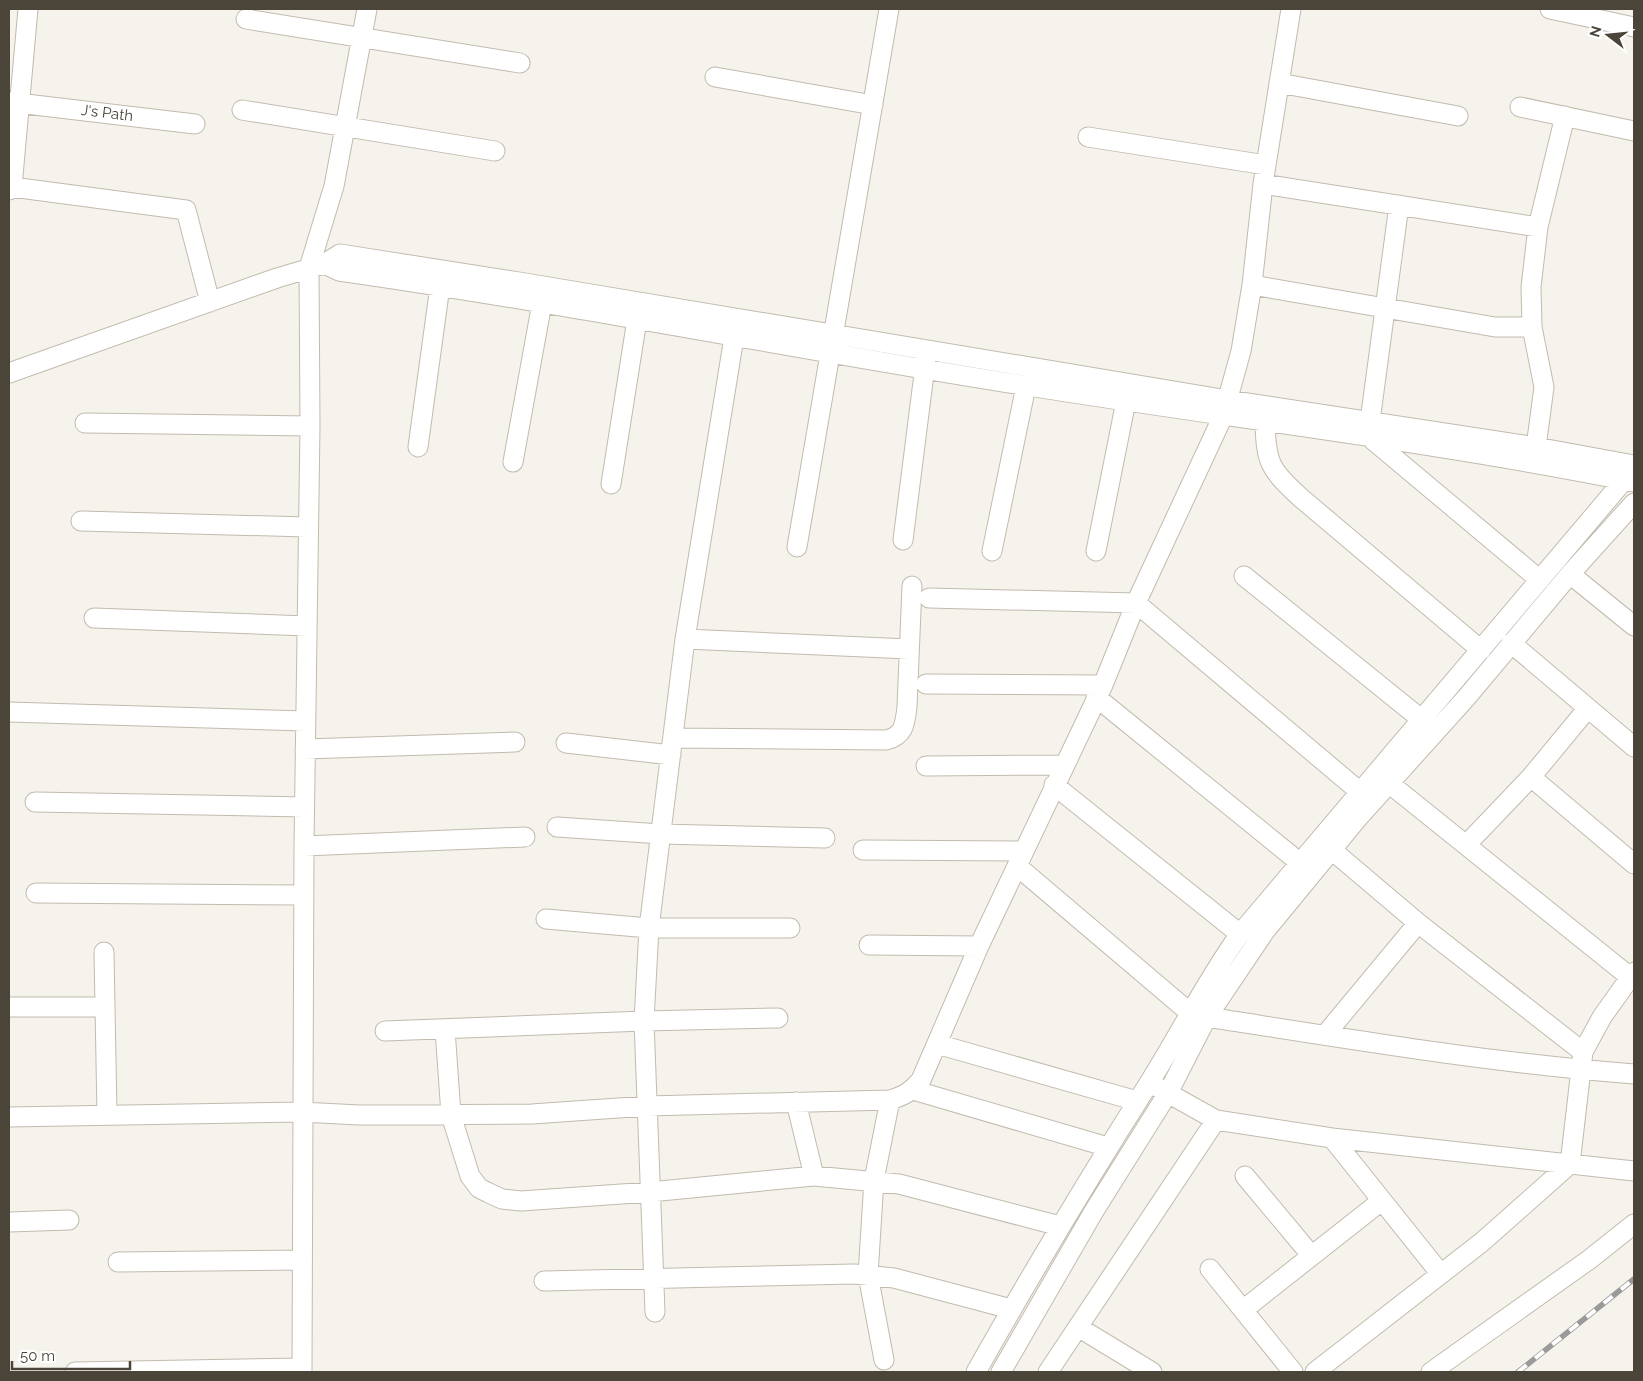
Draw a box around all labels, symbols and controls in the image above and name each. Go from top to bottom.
north arrow [1583,10,1633,60]
text: N [1586,24,1605,39]
street label: J's Path [80,101,134,125]
scale bar [12,1338,130,1370]
text: 50 m [20,1347,55,1365]

